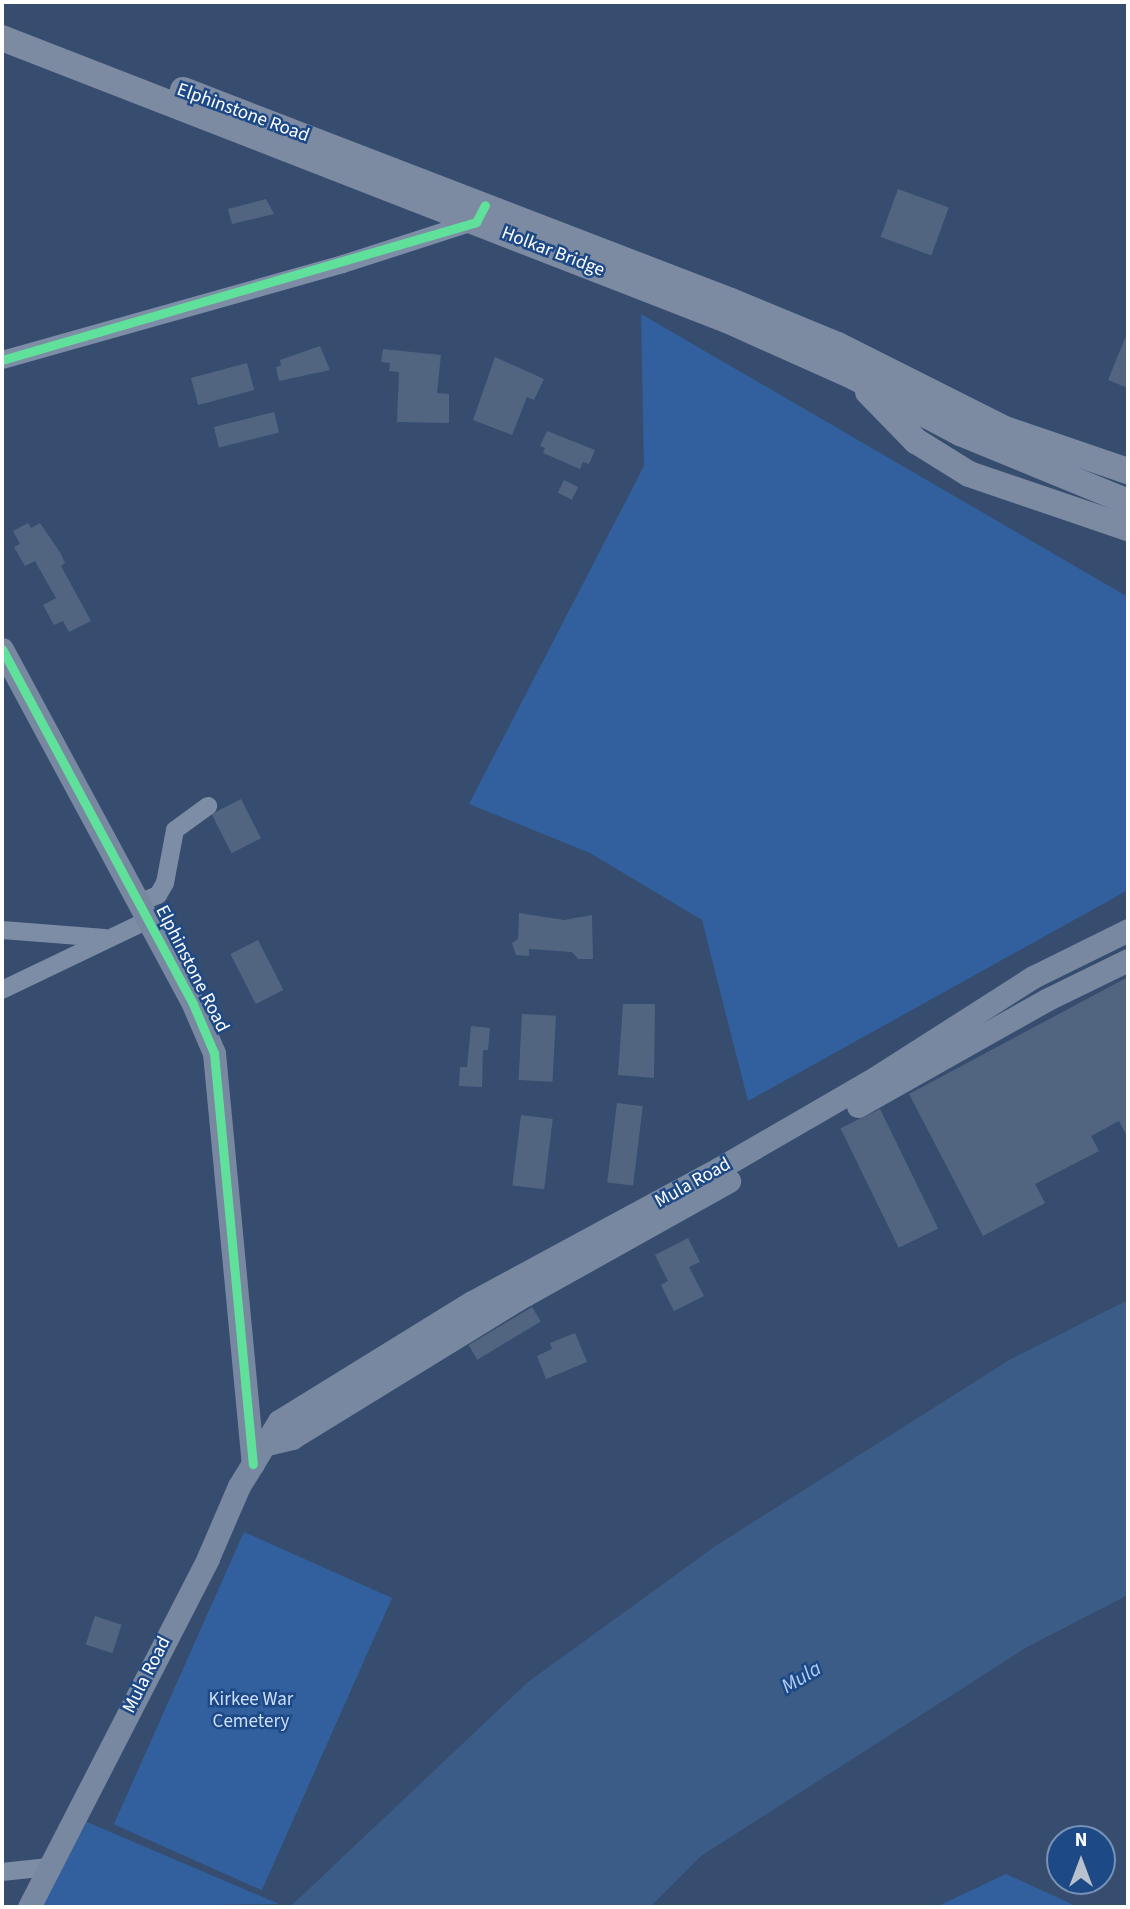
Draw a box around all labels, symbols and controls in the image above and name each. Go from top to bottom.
street label: Elphinstone Road [174,78,312,148]
street label: Holkar Bridge [498,222,608,282]
street label: Elphinstone Road [150,902,234,1036]
street label: Mula Road [651,1153,735,1213]
street label: Mula Road [118,1633,176,1717]
water label: Mula [776,1655,826,1699]
park label: Kirkee War Cemetery [209,1689,293,1733]
north arrow [1046,1825,1116,1895]
text: N [1075,1827,1087,1854]

